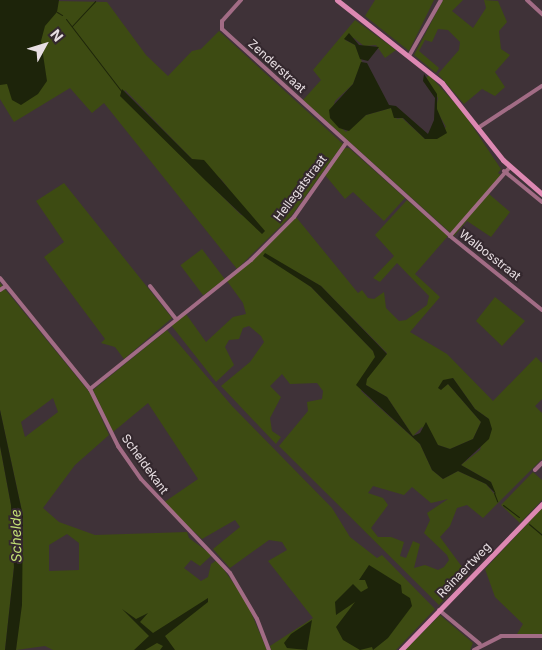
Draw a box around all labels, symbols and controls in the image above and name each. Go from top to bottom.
north arrow [20,20,70,70]
text: N [47,26,67,45]
street label: Zenderstraat [245,36,309,96]
street label: Hellegatstraat [271,152,329,224]
street label: Walbosstraat [456,227,524,283]
street label: Scheldekant [119,431,171,497]
water label: Schelde [7,509,25,563]
street label: Reinaertweg [434,539,494,601]

